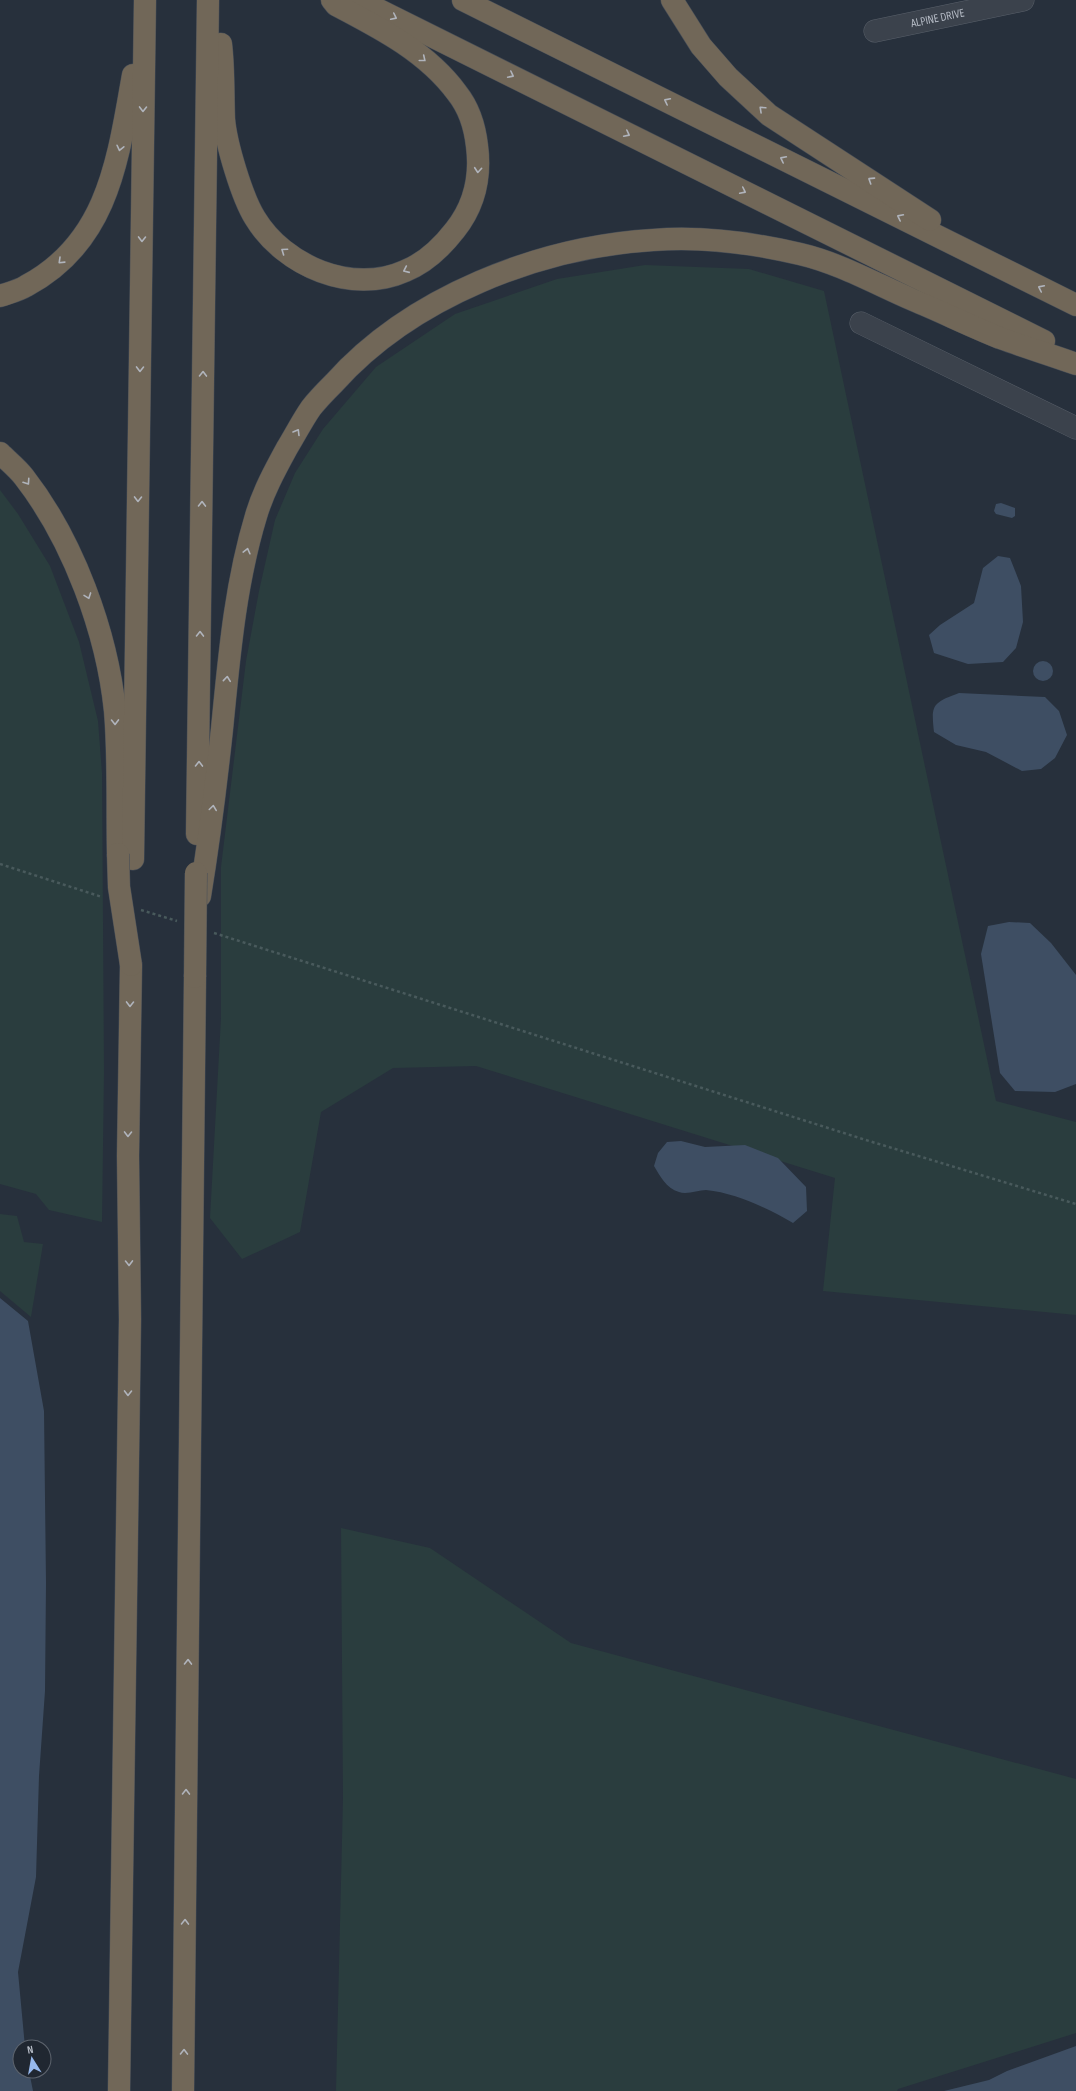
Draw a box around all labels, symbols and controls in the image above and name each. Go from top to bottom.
street label: ALPINE DRIVE [909,5,966,31]
one-way arrow [390,12,398,20]
one-way arrow [418,54,425,61]
one-way arrow [507,70,514,78]
one-way arrow [664,98,671,106]
one-way arrow [139,106,147,112]
one-way arrow [759,106,767,113]
one-way arrow [623,129,630,136]
one-way arrow [116,145,124,151]
one-way arrow [780,156,788,164]
one-way arrow [473,167,482,173]
one-way arrow [868,177,875,185]
one-way arrow [739,186,747,194]
one-way arrow [896,214,904,222]
one-way arrow [137,236,146,242]
one-way arrow [281,248,288,256]
one-way arrow [58,256,66,264]
one-way arrow [403,265,410,273]
one-way arrow [1038,285,1045,293]
one-way arrow [136,366,144,372]
one-way arrow [199,371,207,377]
one-way arrow [292,429,300,436]
one-way arrow [22,477,29,484]
one-way arrow [134,496,142,502]
one-way arrow [198,501,206,507]
one-way arrow [242,547,250,554]
one-way arrow [83,592,91,599]
one-way arrow [196,631,204,637]
one-way arrow [222,676,231,682]
one-way arrow [111,719,119,725]
one-way arrow [195,761,203,767]
one-way arrow [208,805,217,811]
one-way arrow [126,1001,135,1007]
one-way arrow [124,1131,132,1137]
one-way arrow [125,1260,133,1266]
one-way arrow [124,1390,132,1396]
one-way arrow [184,1659,192,1665]
one-way arrow [182,1789,191,1795]
one-way arrow [181,1919,189,1925]
north arrow [12,2039,52,2079]
text: N [26,2043,34,2057]
one-way arrow [180,2049,188,2055]

